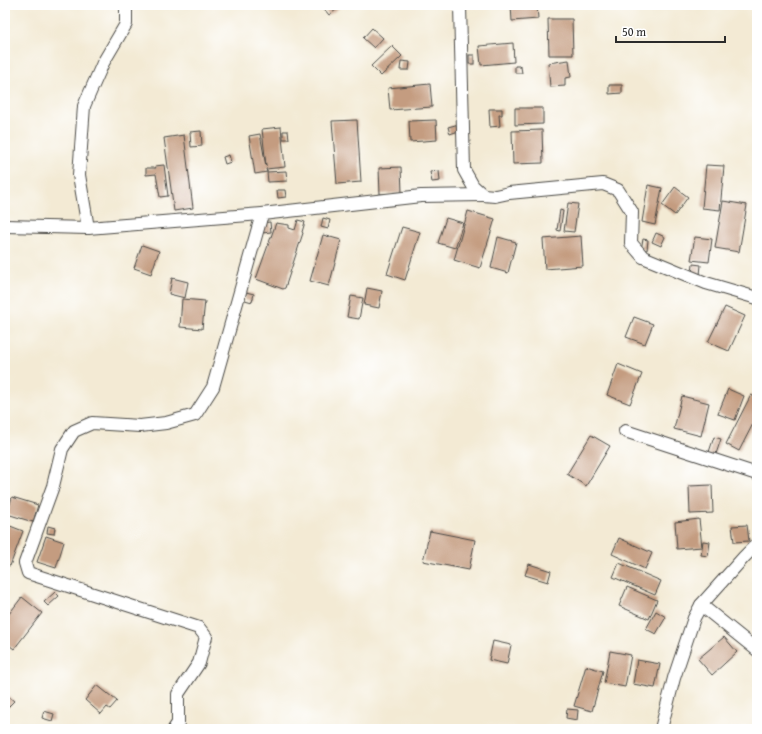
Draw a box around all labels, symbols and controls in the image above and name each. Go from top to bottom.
scale bar [616,18,725,44]
text: 50 m [622,23,646,40]

